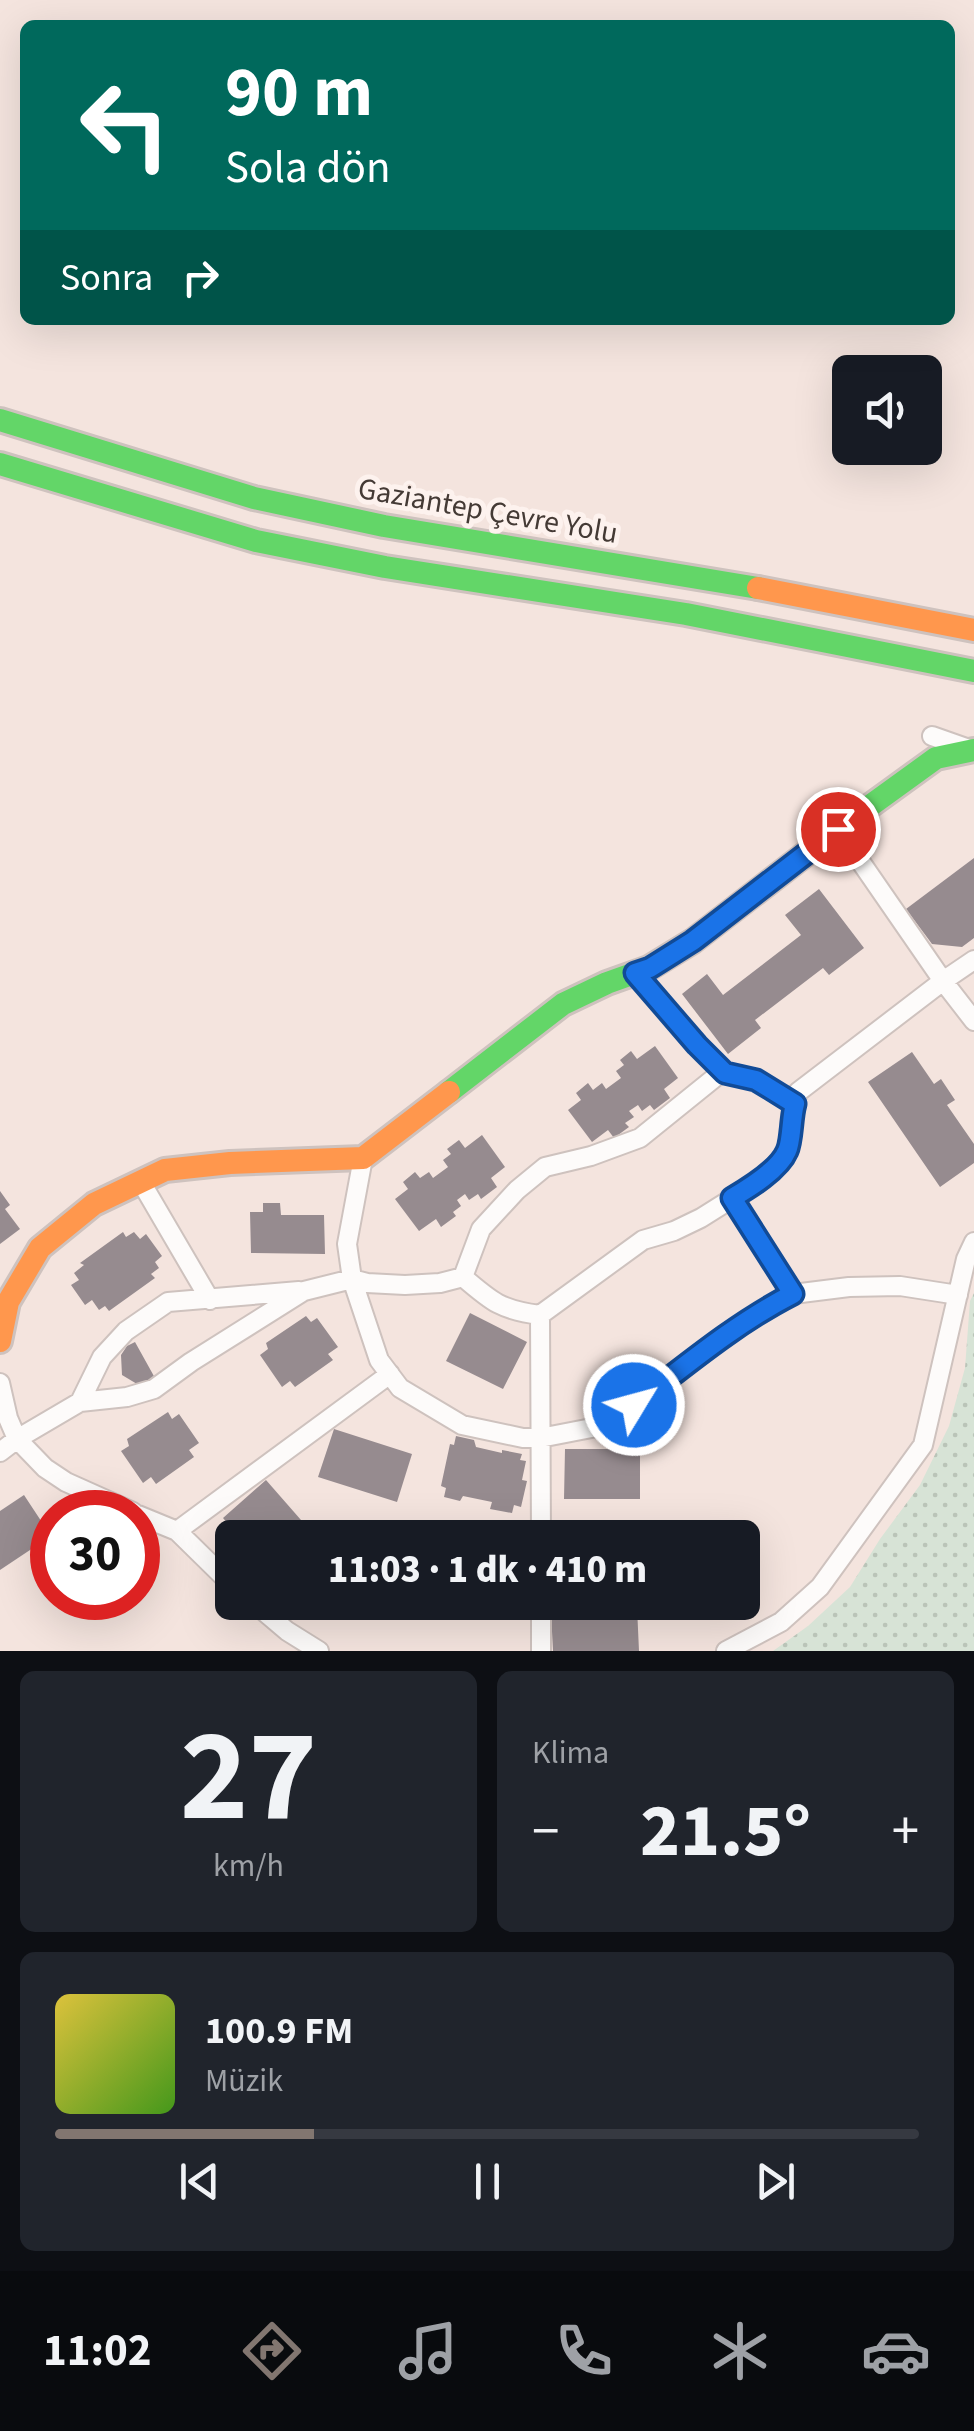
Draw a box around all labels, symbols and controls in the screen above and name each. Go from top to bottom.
text: 90 m [225,43,373,143]
icon: left [60,60,190,190]
text: Sola dön [225,136,391,200]
icon: right [173,250,228,305]
text: Sonra [60,251,153,305]
map controls [832,355,942,465]
button: sound [832,355,942,465]
street label: Gaziantep Çevre Yolu [355,467,621,555]
pin [796,787,881,872]
icon: arrive [811,802,866,857]
position arrow [582,1353,686,1457]
speed limit sign: 30 [30,1490,160,1620]
text: 11:03 · 1 dk · 410 m [328,1543,647,1597]
text: 27 [180,1685,317,1870]
text: Klima [532,1730,609,1776]
text: 21.5° [640,1778,811,1885]
text: − [532,1793,559,1871]
text: + [892,1793,919,1871]
text: km/h [213,1843,284,1889]
text: 100.9 FM [205,2004,353,2058]
text: Müzik [205,2058,283,2104]
icon: previous [172,2154,227,2209]
icon: pause [460,2154,515,2209]
icon: next [748,2154,803,2209]
icon: directions [237,2316,307,2386]
icon: music [393,2316,463,2386]
icon: phone [549,2316,619,2386]
icon: climate [705,2316,775,2386]
icon: car [861,2316,931,2386]
text: 11:02 [43,2319,152,2383]

